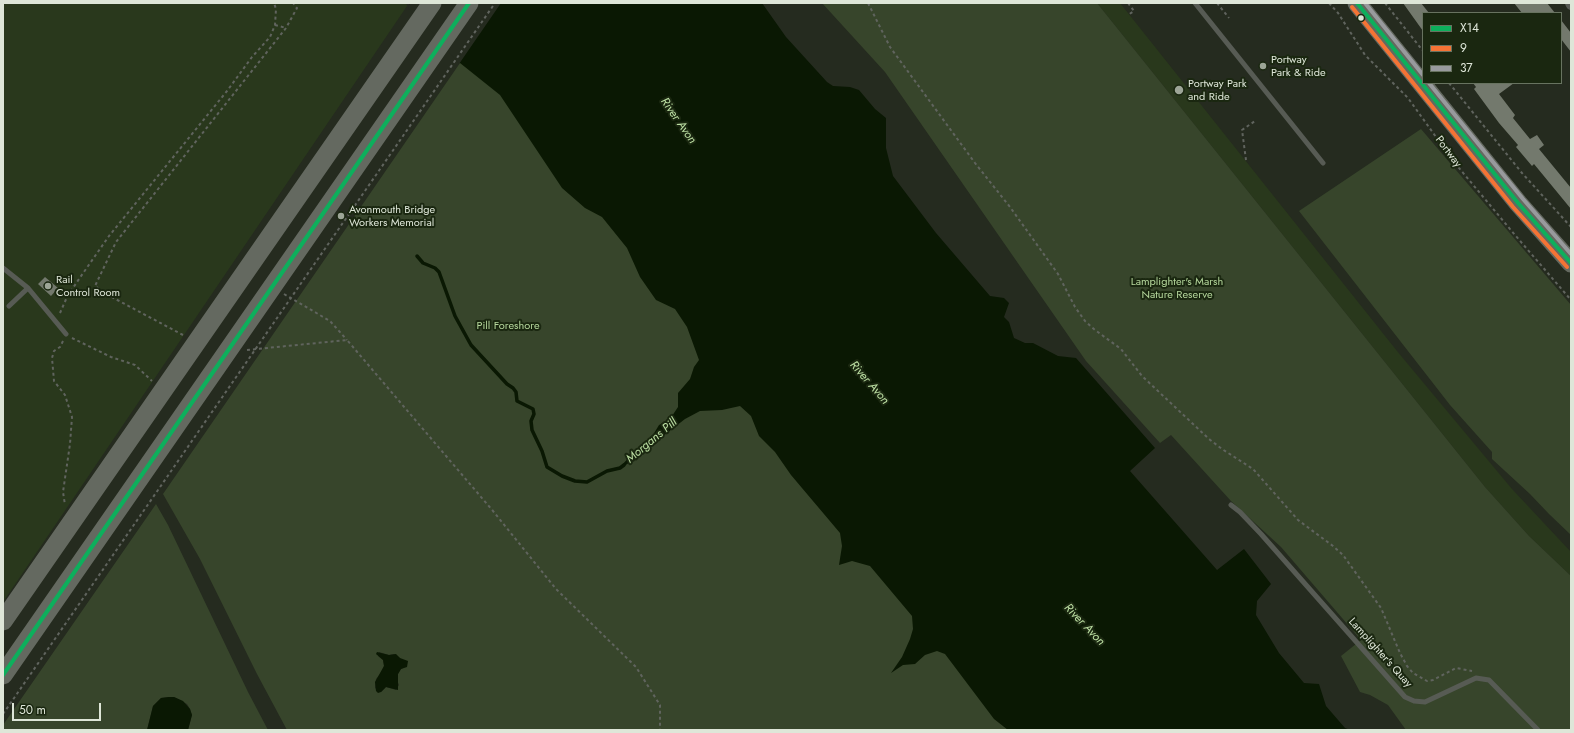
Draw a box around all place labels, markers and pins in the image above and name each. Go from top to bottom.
unlabelled marker [1356,13,1366,23]
place label: Portway Park & Ride [1271,53,1326,79]
marker: Portway Park & Ride [1258,61,1268,71]
place label: Portway Park and Ride [1188,77,1247,103]
marker: Portway Park and Ride [1173,84,1185,96]
place label: Avonmouth Bridge Workers Memorial [349,203,435,229]
marker: Avonmouth Bridge Workers Memorial [336,211,346,221]
place label: Rail Control Room [56,273,120,299]
marker: Rail Control Room [43,281,53,291]

